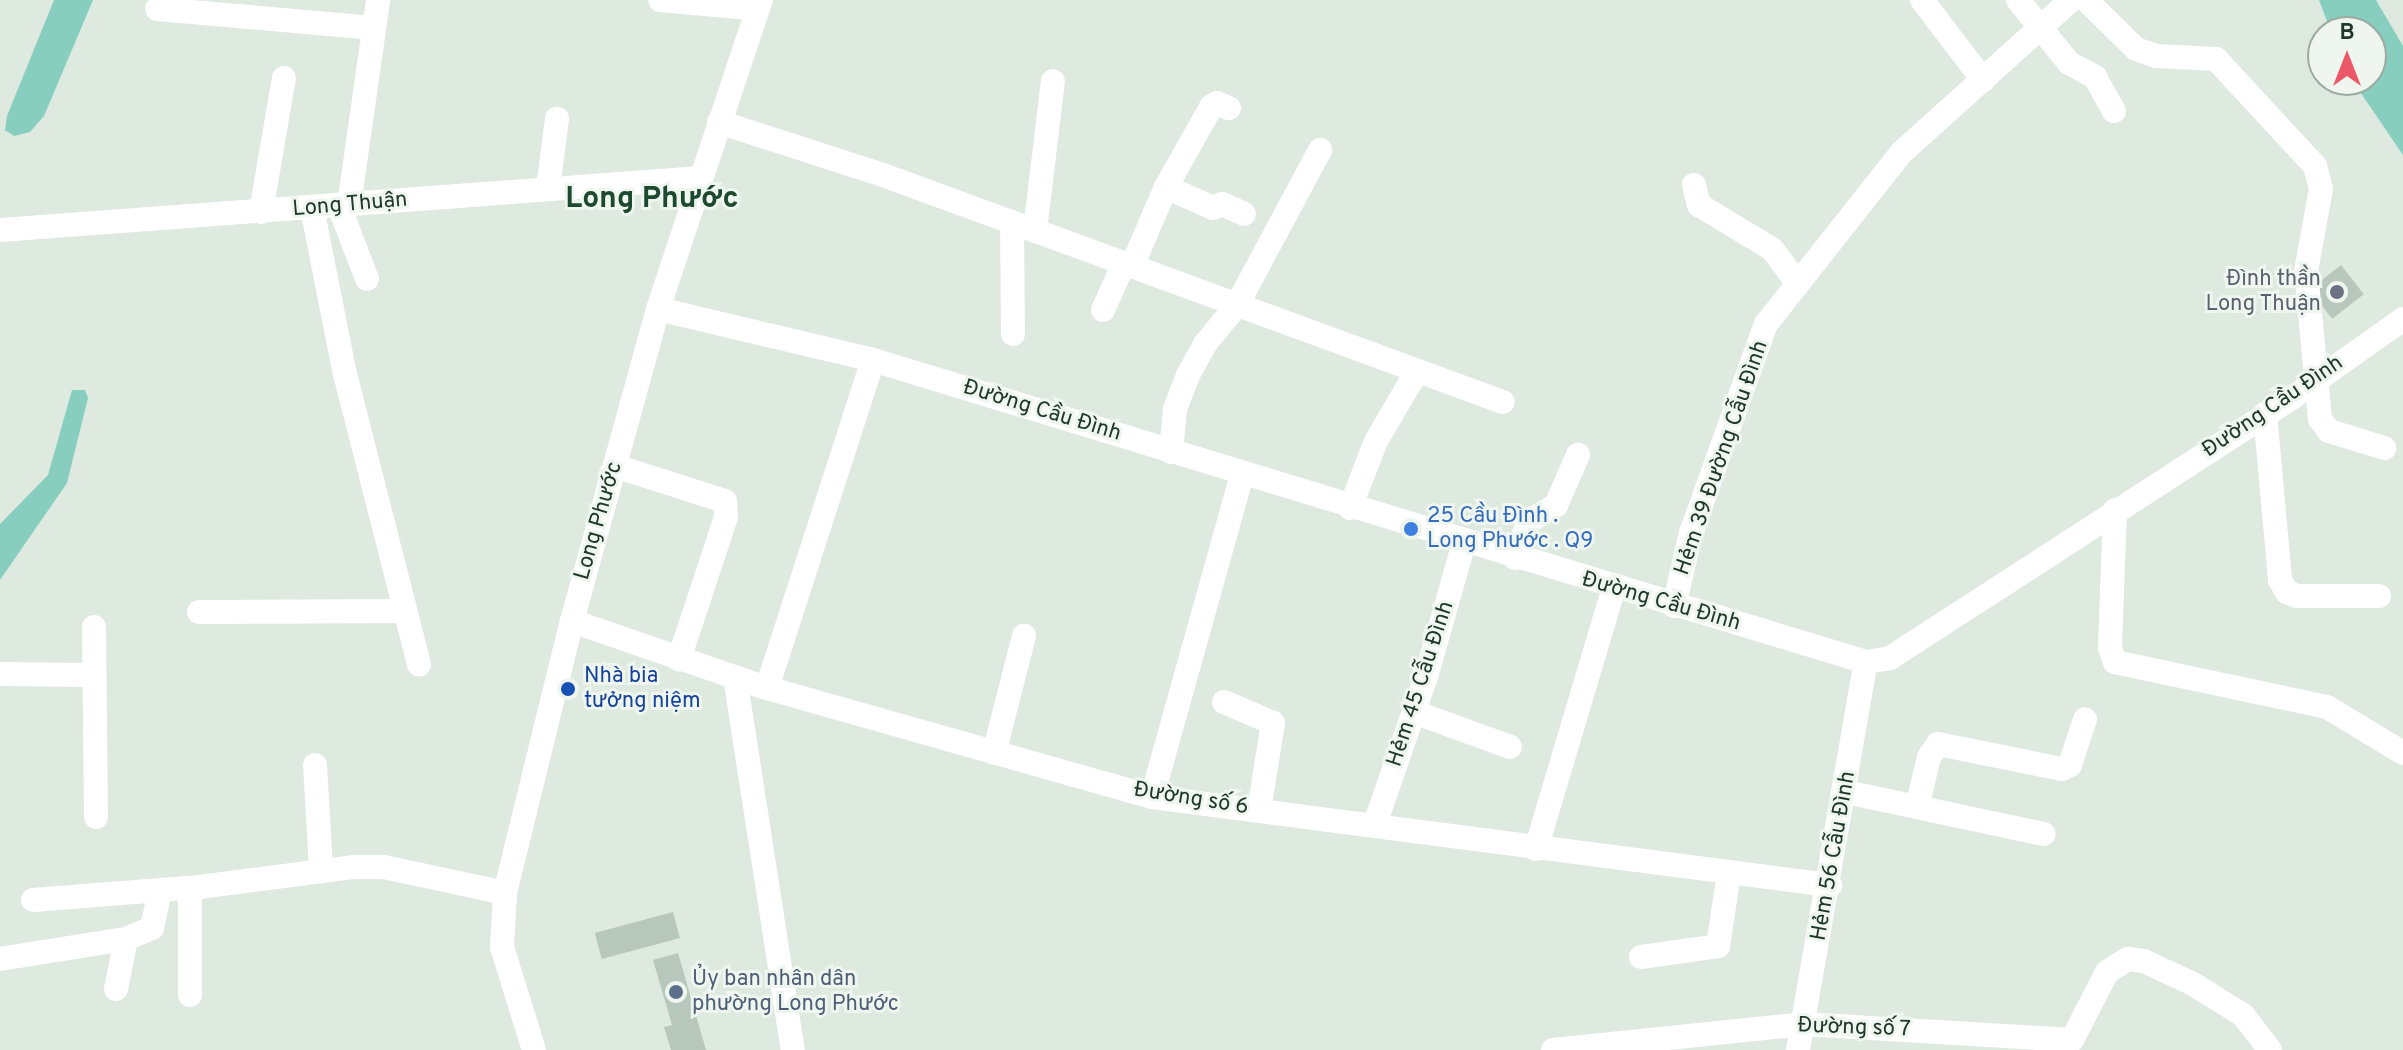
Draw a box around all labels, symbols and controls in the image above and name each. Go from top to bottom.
north arrow [2307,16,2387,96]
text: B [2339,20,2355,47]
district label: Long Phước [565,182,739,218]
street label: Long Thuận [291,187,409,223]
place label: Đình thần Long Thuận [2205,266,2321,318]
marker: Đình thần Long Thuận [2328,283,2346,301]
street label: Hẻm 39 Đường Cẫu Đình [1669,337,1775,579]
street label: Đường Cầu Đình [2198,350,2348,464]
street label: Đường Cầu Đình [960,374,1124,448]
street label: Long Phước [570,459,628,583]
place label: 25 Cầu Đình . Long Phước . Q9 [1427,503,1593,554]
marker: 25 Cầu Đình . Long Phước . Q9 [1402,520,1420,538]
street label: Đường Cầu Đình [1579,567,1743,637]
street label: Hẻm 45 Cẫu Đình [1382,598,1460,770]
place label: Nhà bia tưởng niệm [584,663,701,714]
marker: Nhà bia tưởng niệm [559,680,577,698]
street label: Hẻm 56 Cẫu Đình [1806,769,1862,943]
street label: Đường số 6 [1132,777,1250,821]
place label: Ủy ban nhân dân phường Long Phước [692,966,899,1018]
marker: Ủy ban nhân dân phường Long Phước [667,983,685,1001]
street label: Đường số 7 [1796,1013,1912,1043]

